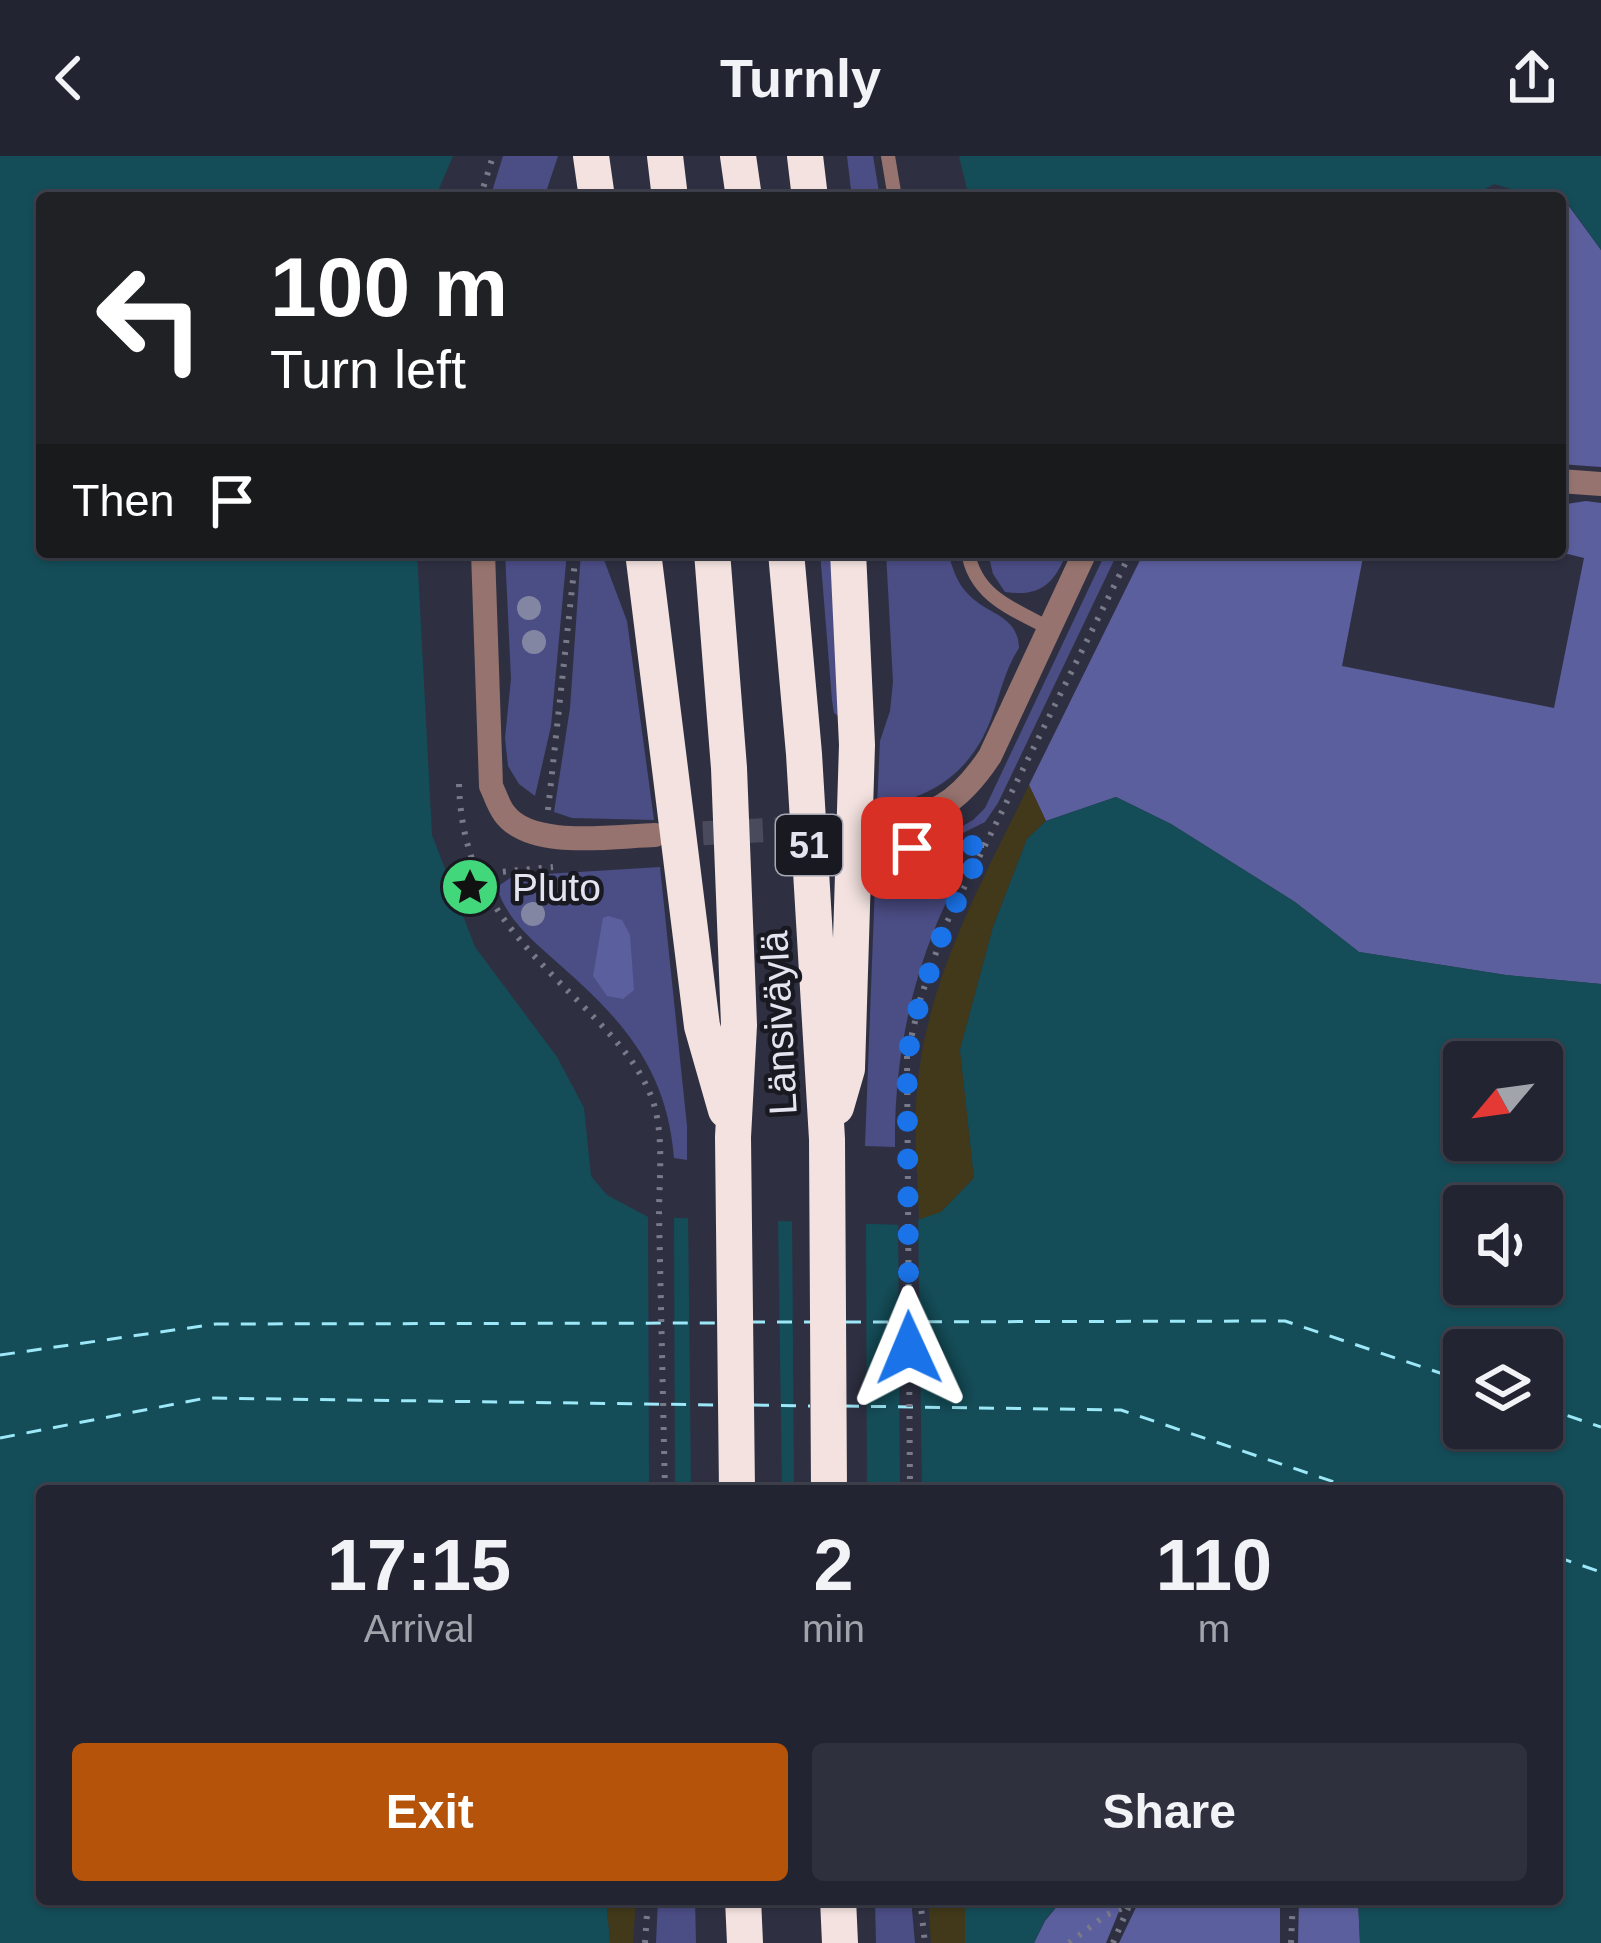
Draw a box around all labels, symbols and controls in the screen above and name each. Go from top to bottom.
icon: back [36,45,102,111]
icon: share [1499,45,1565,111]
text: Turnly [720,48,881,108]
icon: left [72,240,228,396]
text: 100 m [270,240,508,334]
text: Turn left [270,339,466,399]
icon: arrive [199,468,265,534]
text: Then [72,475,175,526]
pin [861,797,963,899]
road number: 51 [776,815,842,875]
icon: arrive [879,815,945,881]
place icon: Pluto [439,856,501,918]
place label: Pluto [512,866,601,909]
street label: Länsiväylä [752,930,805,1116]
north arrow [1443,1041,1563,1161]
map controls [1443,1041,1563,1449]
button: sound [1443,1185,1563,1305]
position arrow [846,1285,972,1411]
button: layers [1443,1329,1563,1449]
text: 17:15 [327,1525,511,1605]
text: 2 [813,1525,854,1605]
text: 110 [1156,1525,1272,1605]
text: Arrival [364,1607,474,1650]
text: min [802,1607,865,1650]
text: m [1198,1607,1230,1650]
button: Exit [72,1743,788,1881]
button: Share [812,1743,1527,1881]

